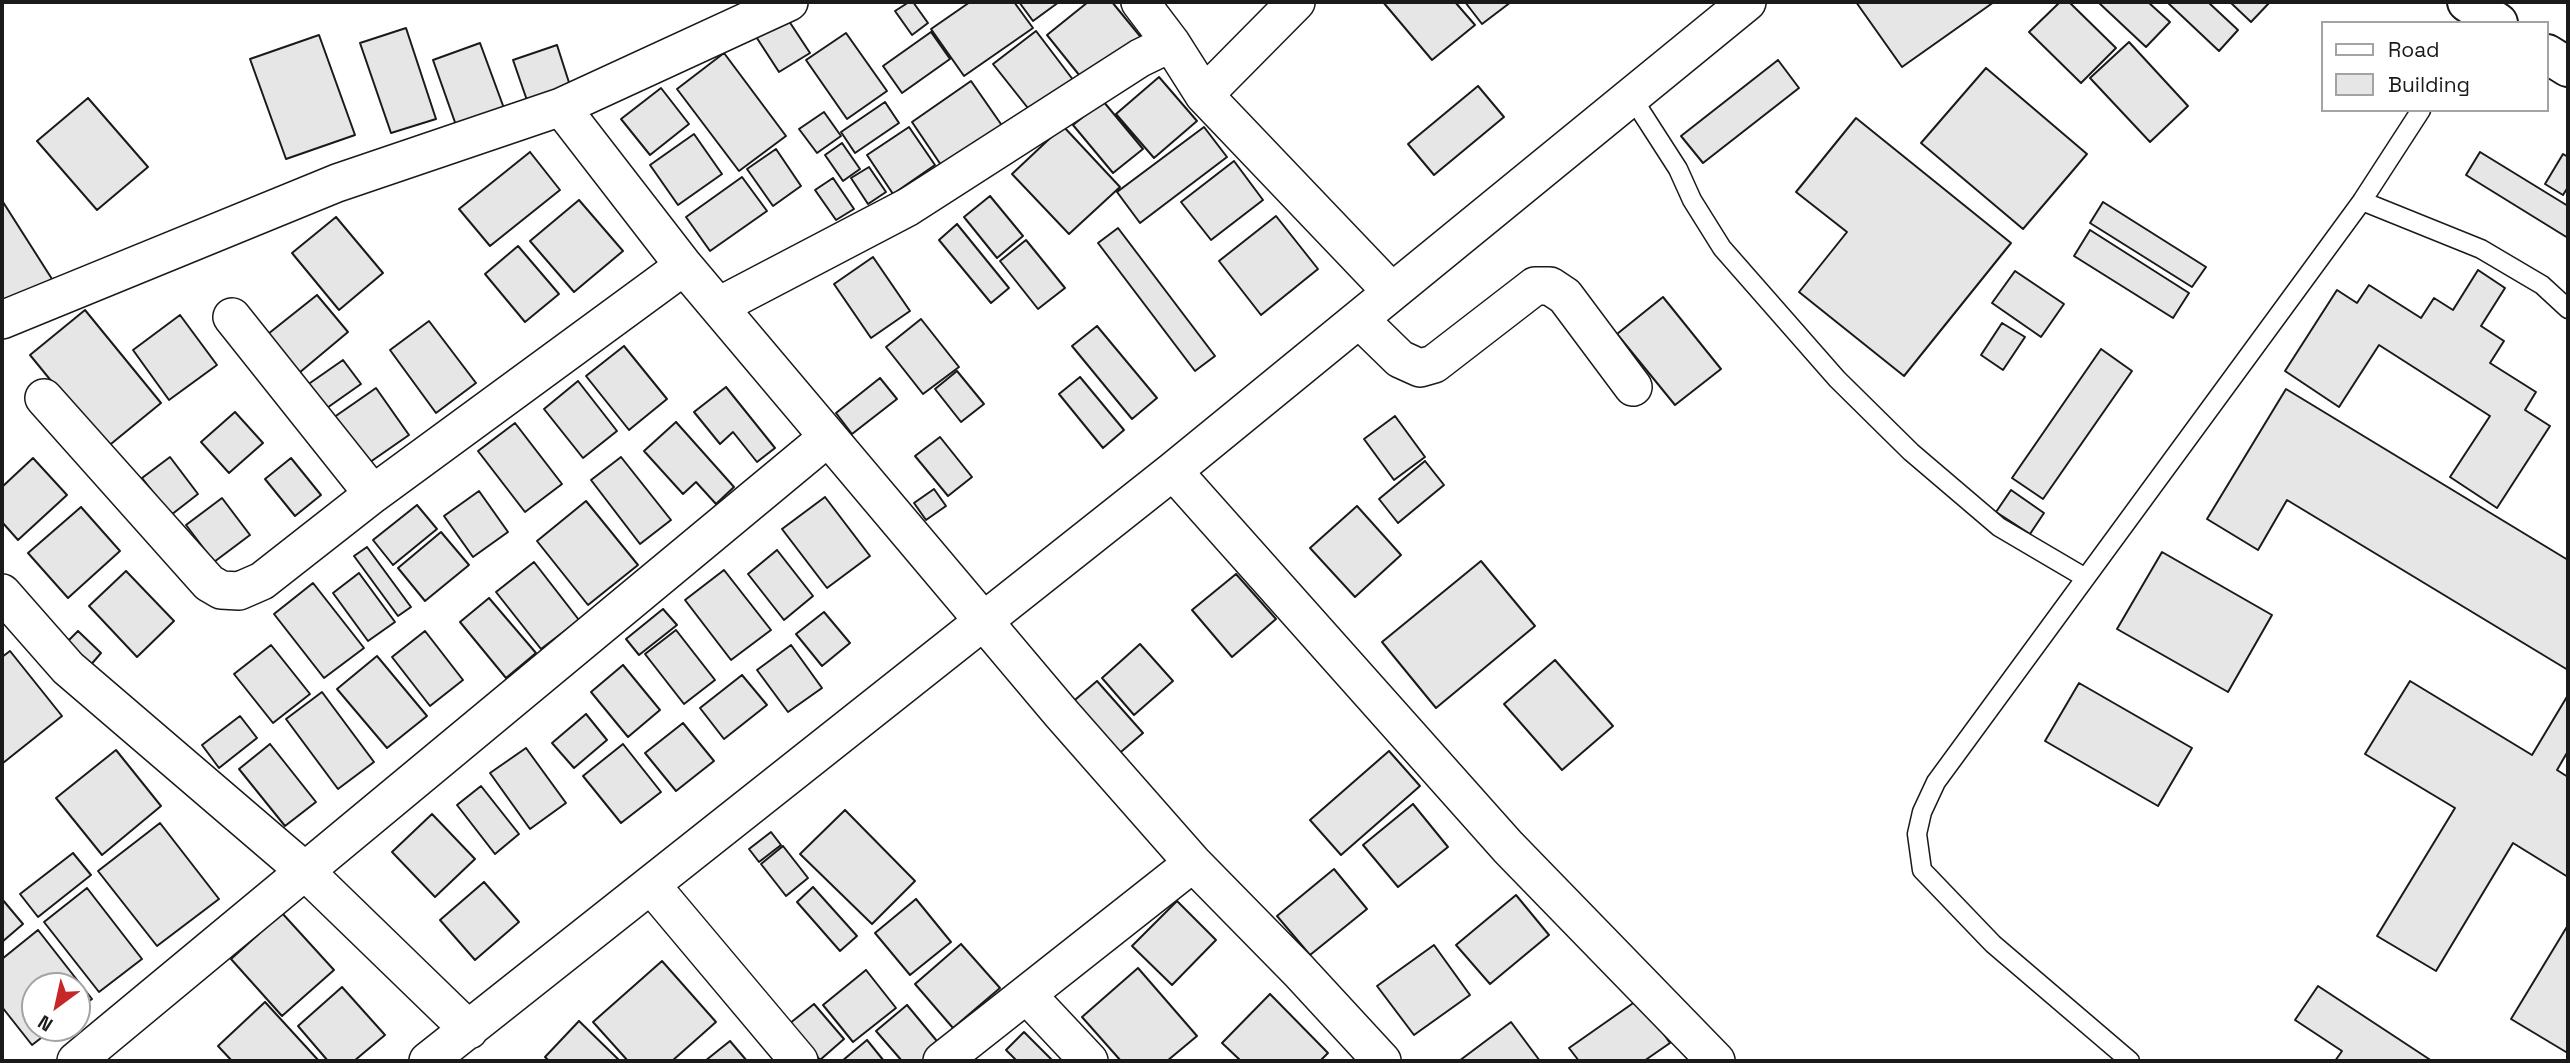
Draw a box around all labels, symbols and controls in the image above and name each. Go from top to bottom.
legend [2322,21,2549,112]
text: Road [2388,36,2440,63]
text: Building [2388,71,2470,98]
north arrow [21,972,91,1042]
text: N [33,1009,58,1037]

